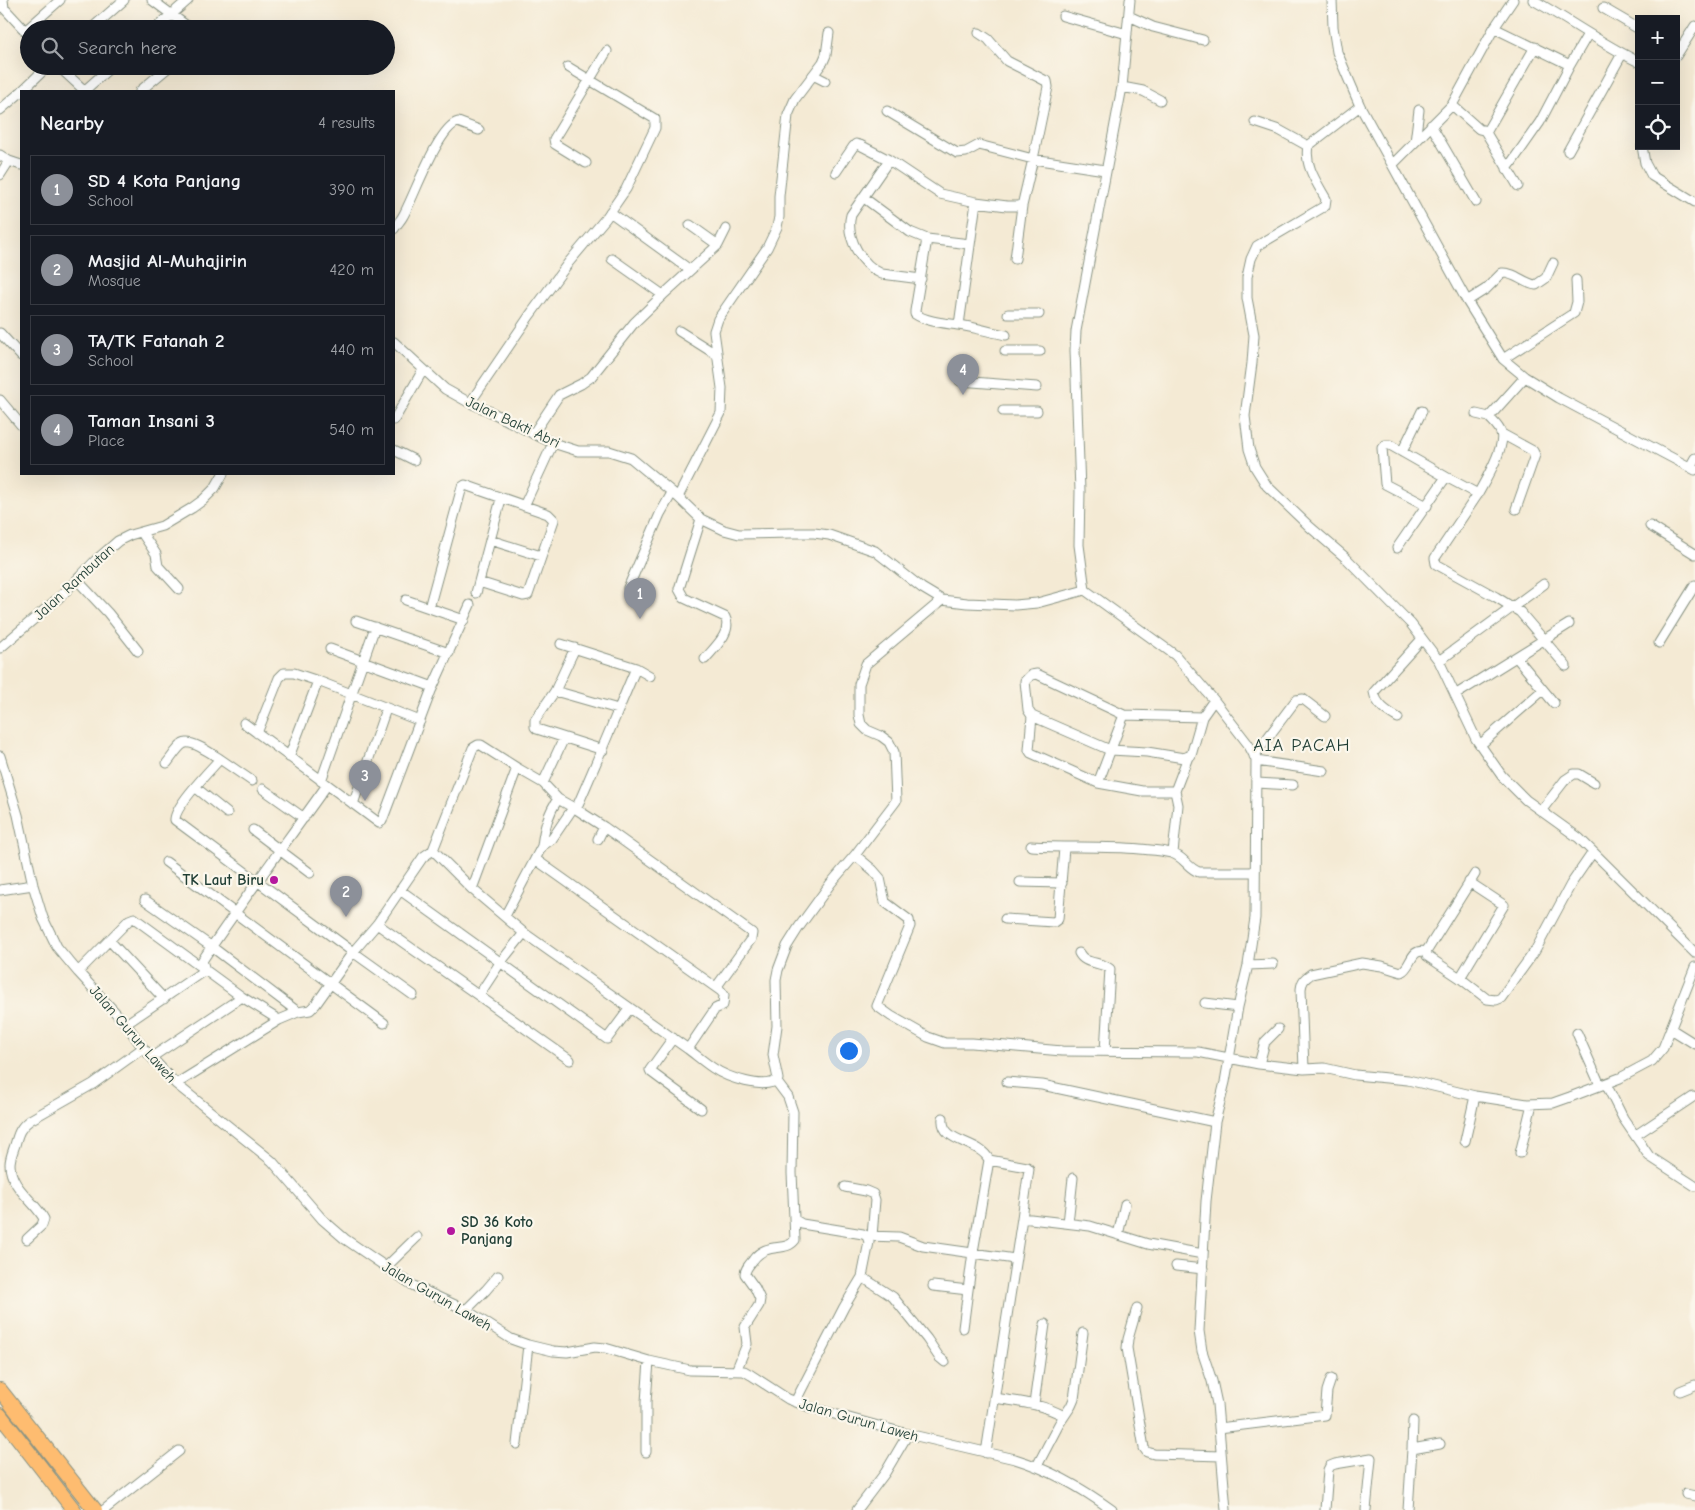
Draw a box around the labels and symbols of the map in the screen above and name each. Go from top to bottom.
pin: 4 [947,354,979,395]
street label: Jalan Bakti Abri [463,392,563,452]
street label: Jalan Rambutan [30,540,118,624]
pin: 1 [624,578,656,619]
district label: AIA PACAH [1253,735,1351,756]
pin: 3 [349,760,381,801]
place label: TK Laut Biru [182,871,264,889]
marker: TK Laut Biru [268,874,280,886]
pin: 2 [330,876,362,917]
street label: Jalan Gurun Laweh [86,981,180,1087]
your location [836,1038,862,1064]
place label: SD 36 Koto Panjang [461,1213,533,1248]
marker: SD 36 Koto Panjang [445,1225,457,1237]
street label: Jalan Gurun Laweh [379,1257,495,1335]
street label: Jalan Gurun Laweh [797,1394,921,1446]

